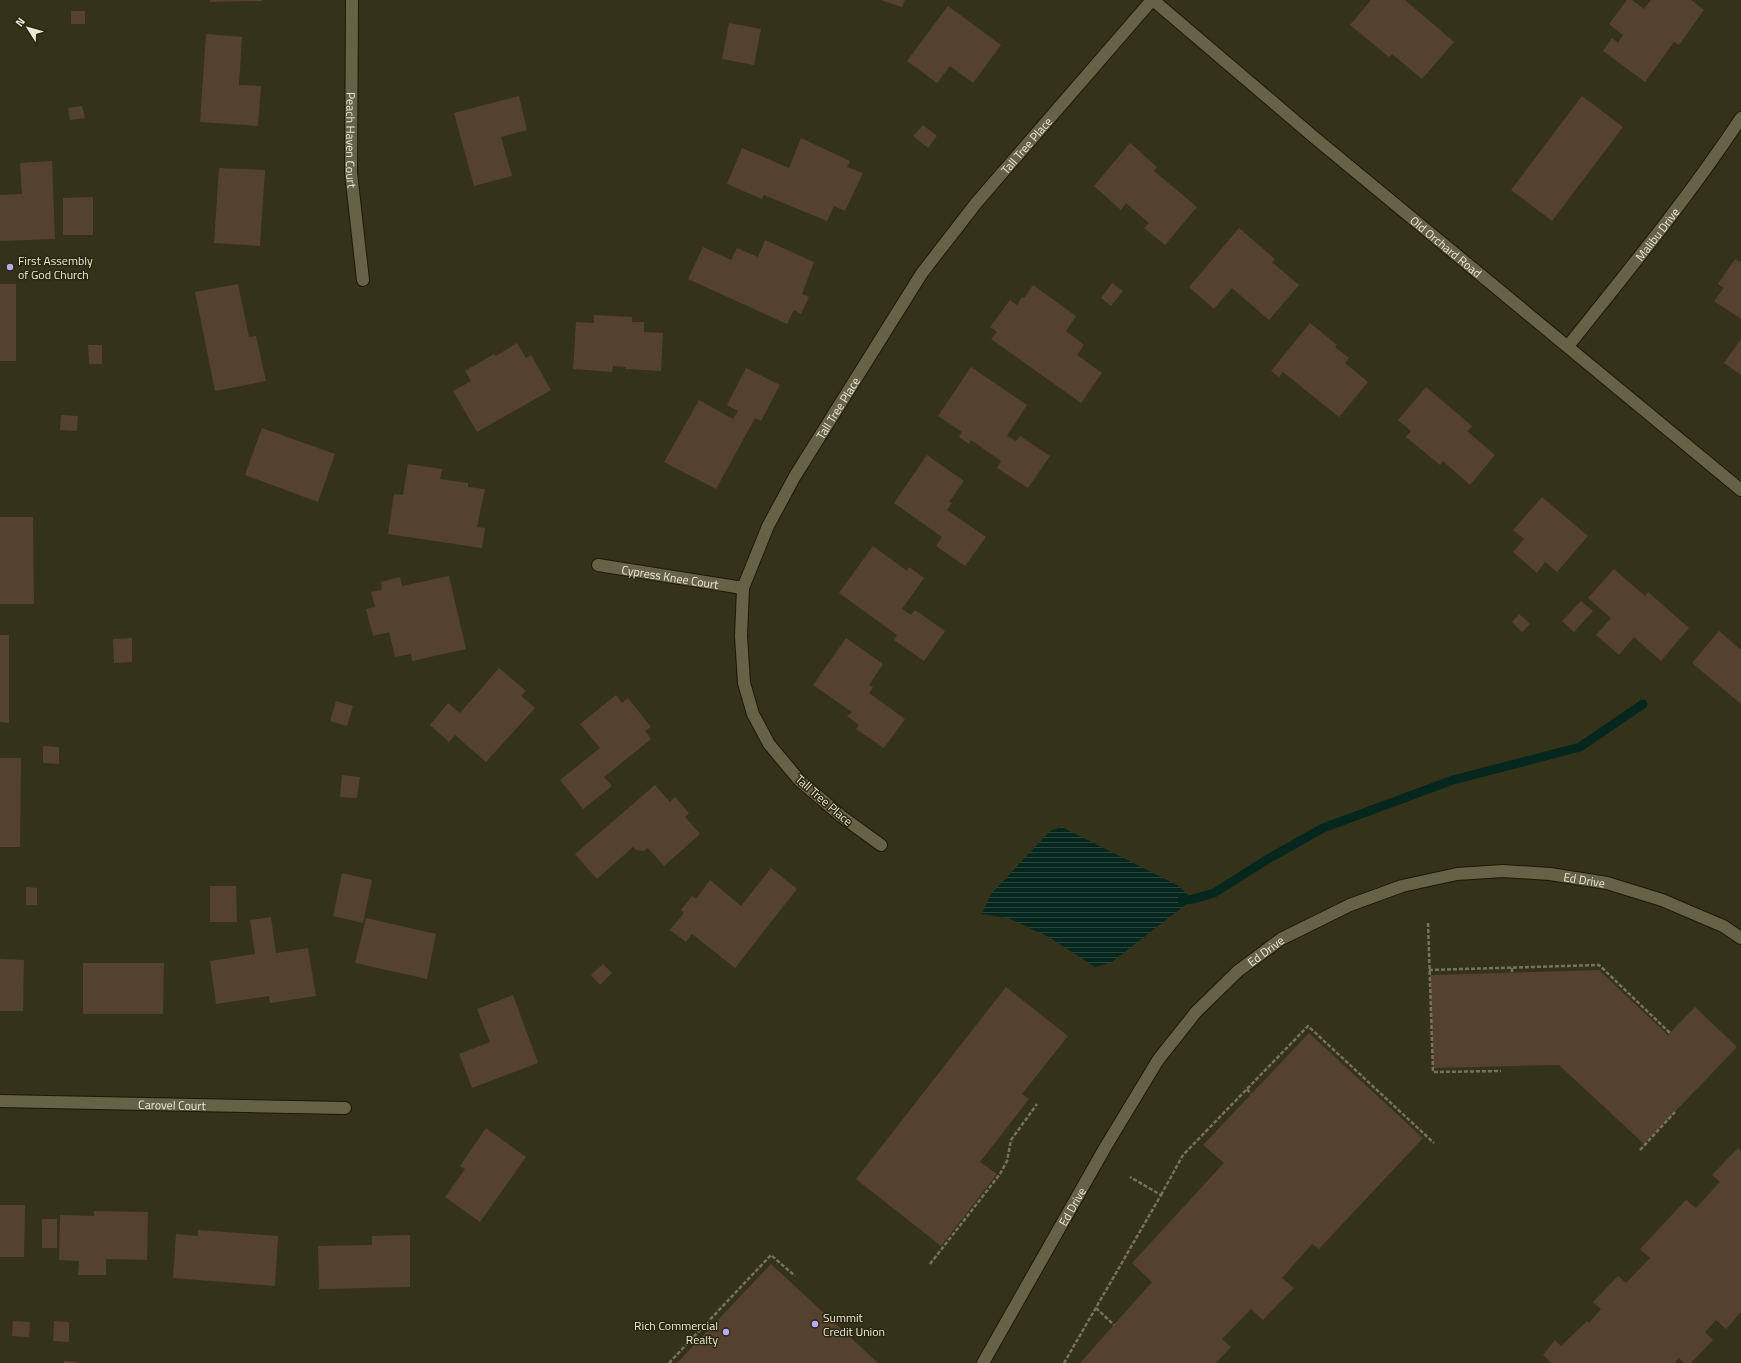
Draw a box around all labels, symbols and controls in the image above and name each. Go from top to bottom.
north arrow [8,8,48,48]
text: N [11,14,29,30]
street label: Peach Haven Court [341,92,362,190]
street label: Tall Tree Place [996,112,1056,178]
street label: Malibu Drive [1630,203,1684,265]
street label: Old Orchard Road [1406,211,1486,282]
place label: First Assembly of God Church [18,251,93,284]
marker: First Assembly of God Church [5,262,15,272]
street label: Tall Tree Place [811,373,864,443]
street label: Cypress Knee Court [620,559,721,594]
street label: Tall Tree Place [791,770,857,830]
street label: Ed Drive [1562,867,1606,892]
street label: Ed Drive [1243,931,1288,971]
street label: Carovel Court [138,1094,207,1115]
street label: Ed Drive [1053,1184,1090,1229]
place label: Summit Credit Union [823,1308,885,1341]
place label: Rich Commercial Realty [634,1316,718,1349]
marker: Summit Credit Union [810,1319,820,1329]
marker: Rich Commercial Realty [721,1327,731,1337]

